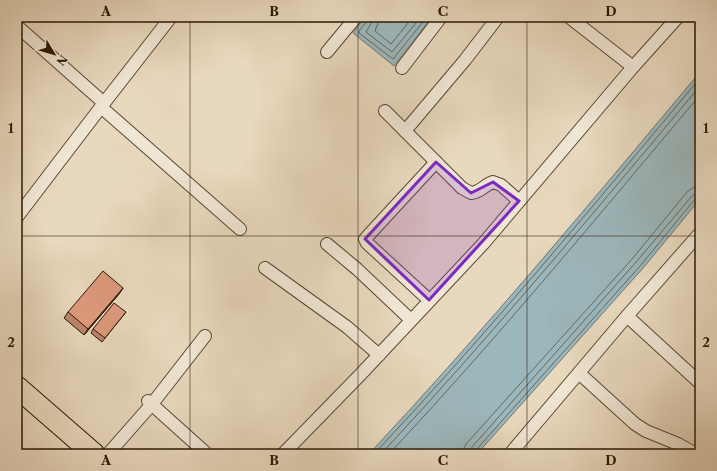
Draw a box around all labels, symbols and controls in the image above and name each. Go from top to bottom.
text: A [100,3,112,19]
text: B [269,3,279,19]
text: C [438,3,448,19]
text: D [605,3,617,19]
north arrow [34,34,74,74]
text: N [53,52,70,69]
text: 1 [8,120,14,136]
text: 1 [703,120,709,136]
text: 2 [7,334,15,350]
text: 2 [702,334,710,350]
text: A [100,452,112,468]
text: B [269,452,279,468]
text: C [438,452,448,468]
text: D [605,452,617,468]

